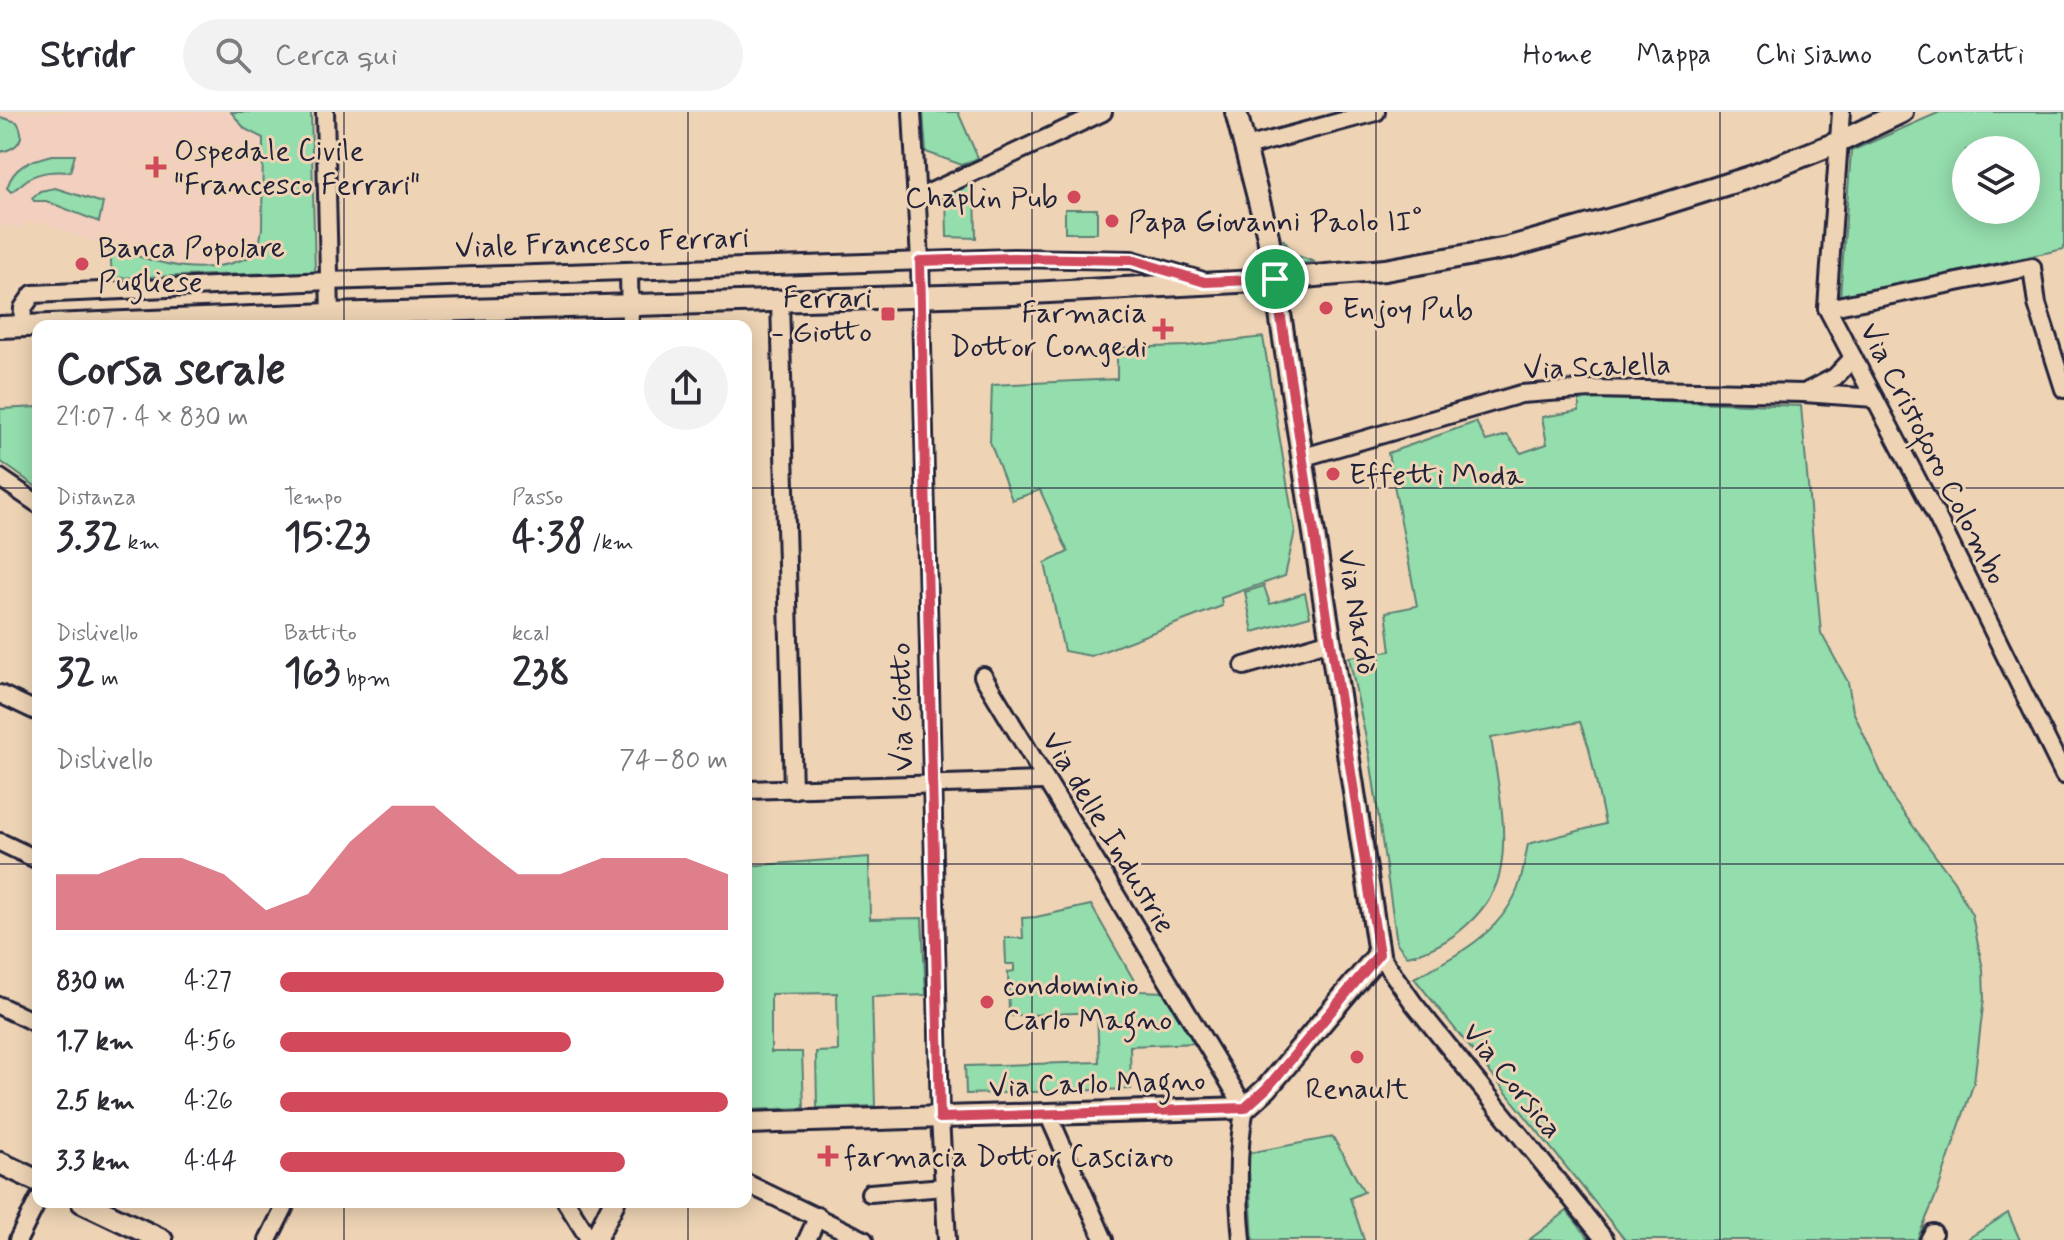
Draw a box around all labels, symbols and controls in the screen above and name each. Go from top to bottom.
search box [183,19,743,91]
text: Stridr [40,31,135,80]
icon: search [211,33,255,77]
text: Cerca qui [275,36,397,75]
text: Home [1523,37,1592,74]
text: Mappa [1636,37,1711,74]
text: Chi siamo [1755,37,1872,74]
text: Contatti [1916,37,2024,74]
place label: Ospedale Civile "Francesco Ferrari" [174,132,420,205]
map controls [1952,136,2040,224]
button: layers [1952,136,2040,224]
marker: Ospedale Civile "Francesco Ferrari" [145,156,167,178]
place label: Chaplin Pub [905,179,1058,218]
marker: Chaplin Pub [1065,188,1083,206]
place label: Papa Giovanni Paolo II° [1128,203,1423,242]
marker: Papa Giovanni Paolo II° [1103,212,1121,230]
street label: Viale Francesco Ferrari [454,219,750,268]
place label: Banca Popolare Pugliese [98,229,285,305]
pin [1241,245,1309,313]
marker: Banca Popolare Pugliese [73,255,91,273]
icon: arrive [1253,257,1297,301]
place label: Ferrari - Giotto [771,279,872,352]
place label: Enjoy Pub [1342,290,1473,329]
place label: Farmacia Dottor Congedi [950,294,1147,367]
marker: Enjoy Pub [1317,299,1335,317]
marker: Ferrari - Giotto [879,305,897,323]
street label: Via Cristoforo Colombo [1848,316,2016,592]
marker: Farmacia Dottor Congedi [1154,320,1172,338]
text: Corsa serale [56,342,286,400]
street label: Via Scalella [1523,345,1671,390]
button: share [644,346,728,430]
text: 21:07 · 4 × 830 m [56,401,249,435]
place label: Effetti Moda [1349,456,1524,495]
marker: Effetti Moda [1324,465,1342,483]
text: Distanza [56,484,136,512]
text: Tempo [284,484,342,512]
text: Passo [512,484,563,512]
text: 3.32 [56,512,122,564]
text: 15:23 [284,512,370,564]
text: 4:38 [512,512,586,564]
text: km [122,529,160,557]
text: /km [586,529,634,557]
street label: Via Nardò [1327,547,1386,678]
text: Dislivello [56,620,138,648]
text: Battito [284,620,357,648]
text: kcal [512,620,549,648]
street label: Via Giotto [882,642,923,772]
text: 32 [56,648,95,700]
text: 163 [284,648,340,700]
text: 238 [512,648,570,700]
text: m [95,665,119,693]
text: bpm [340,665,391,693]
street label: Via delle Industrie [1032,724,1184,941]
text: Dislivello [56,744,153,778]
text: 74–80 m [619,744,728,778]
text: 830 m [56,965,125,999]
text: 4:27 [184,965,232,999]
place label: condominio Carlo Magno [1003,967,1172,1043]
marker: condominio Carlo Magno [978,993,996,1011]
street label: Via Corsica [1453,1014,1571,1147]
text: 1.7 km [56,1025,134,1059]
text: 4:56 [184,1025,236,1059]
marker: Renault [1348,1048,1366,1066]
street label: Via Carlo Magno [988,1061,1206,1111]
place label: Renault [1305,1070,1409,1109]
text: 2.5 km [56,1085,135,1119]
text: 4:26 [184,1085,233,1119]
place label: farmacia Dottor Casciaro [844,1138,1174,1177]
text: 3.3 km [56,1145,130,1179]
text: 4:44 [184,1145,237,1179]
marker: farmacia Dottor Casciaro [819,1147,837,1165]

